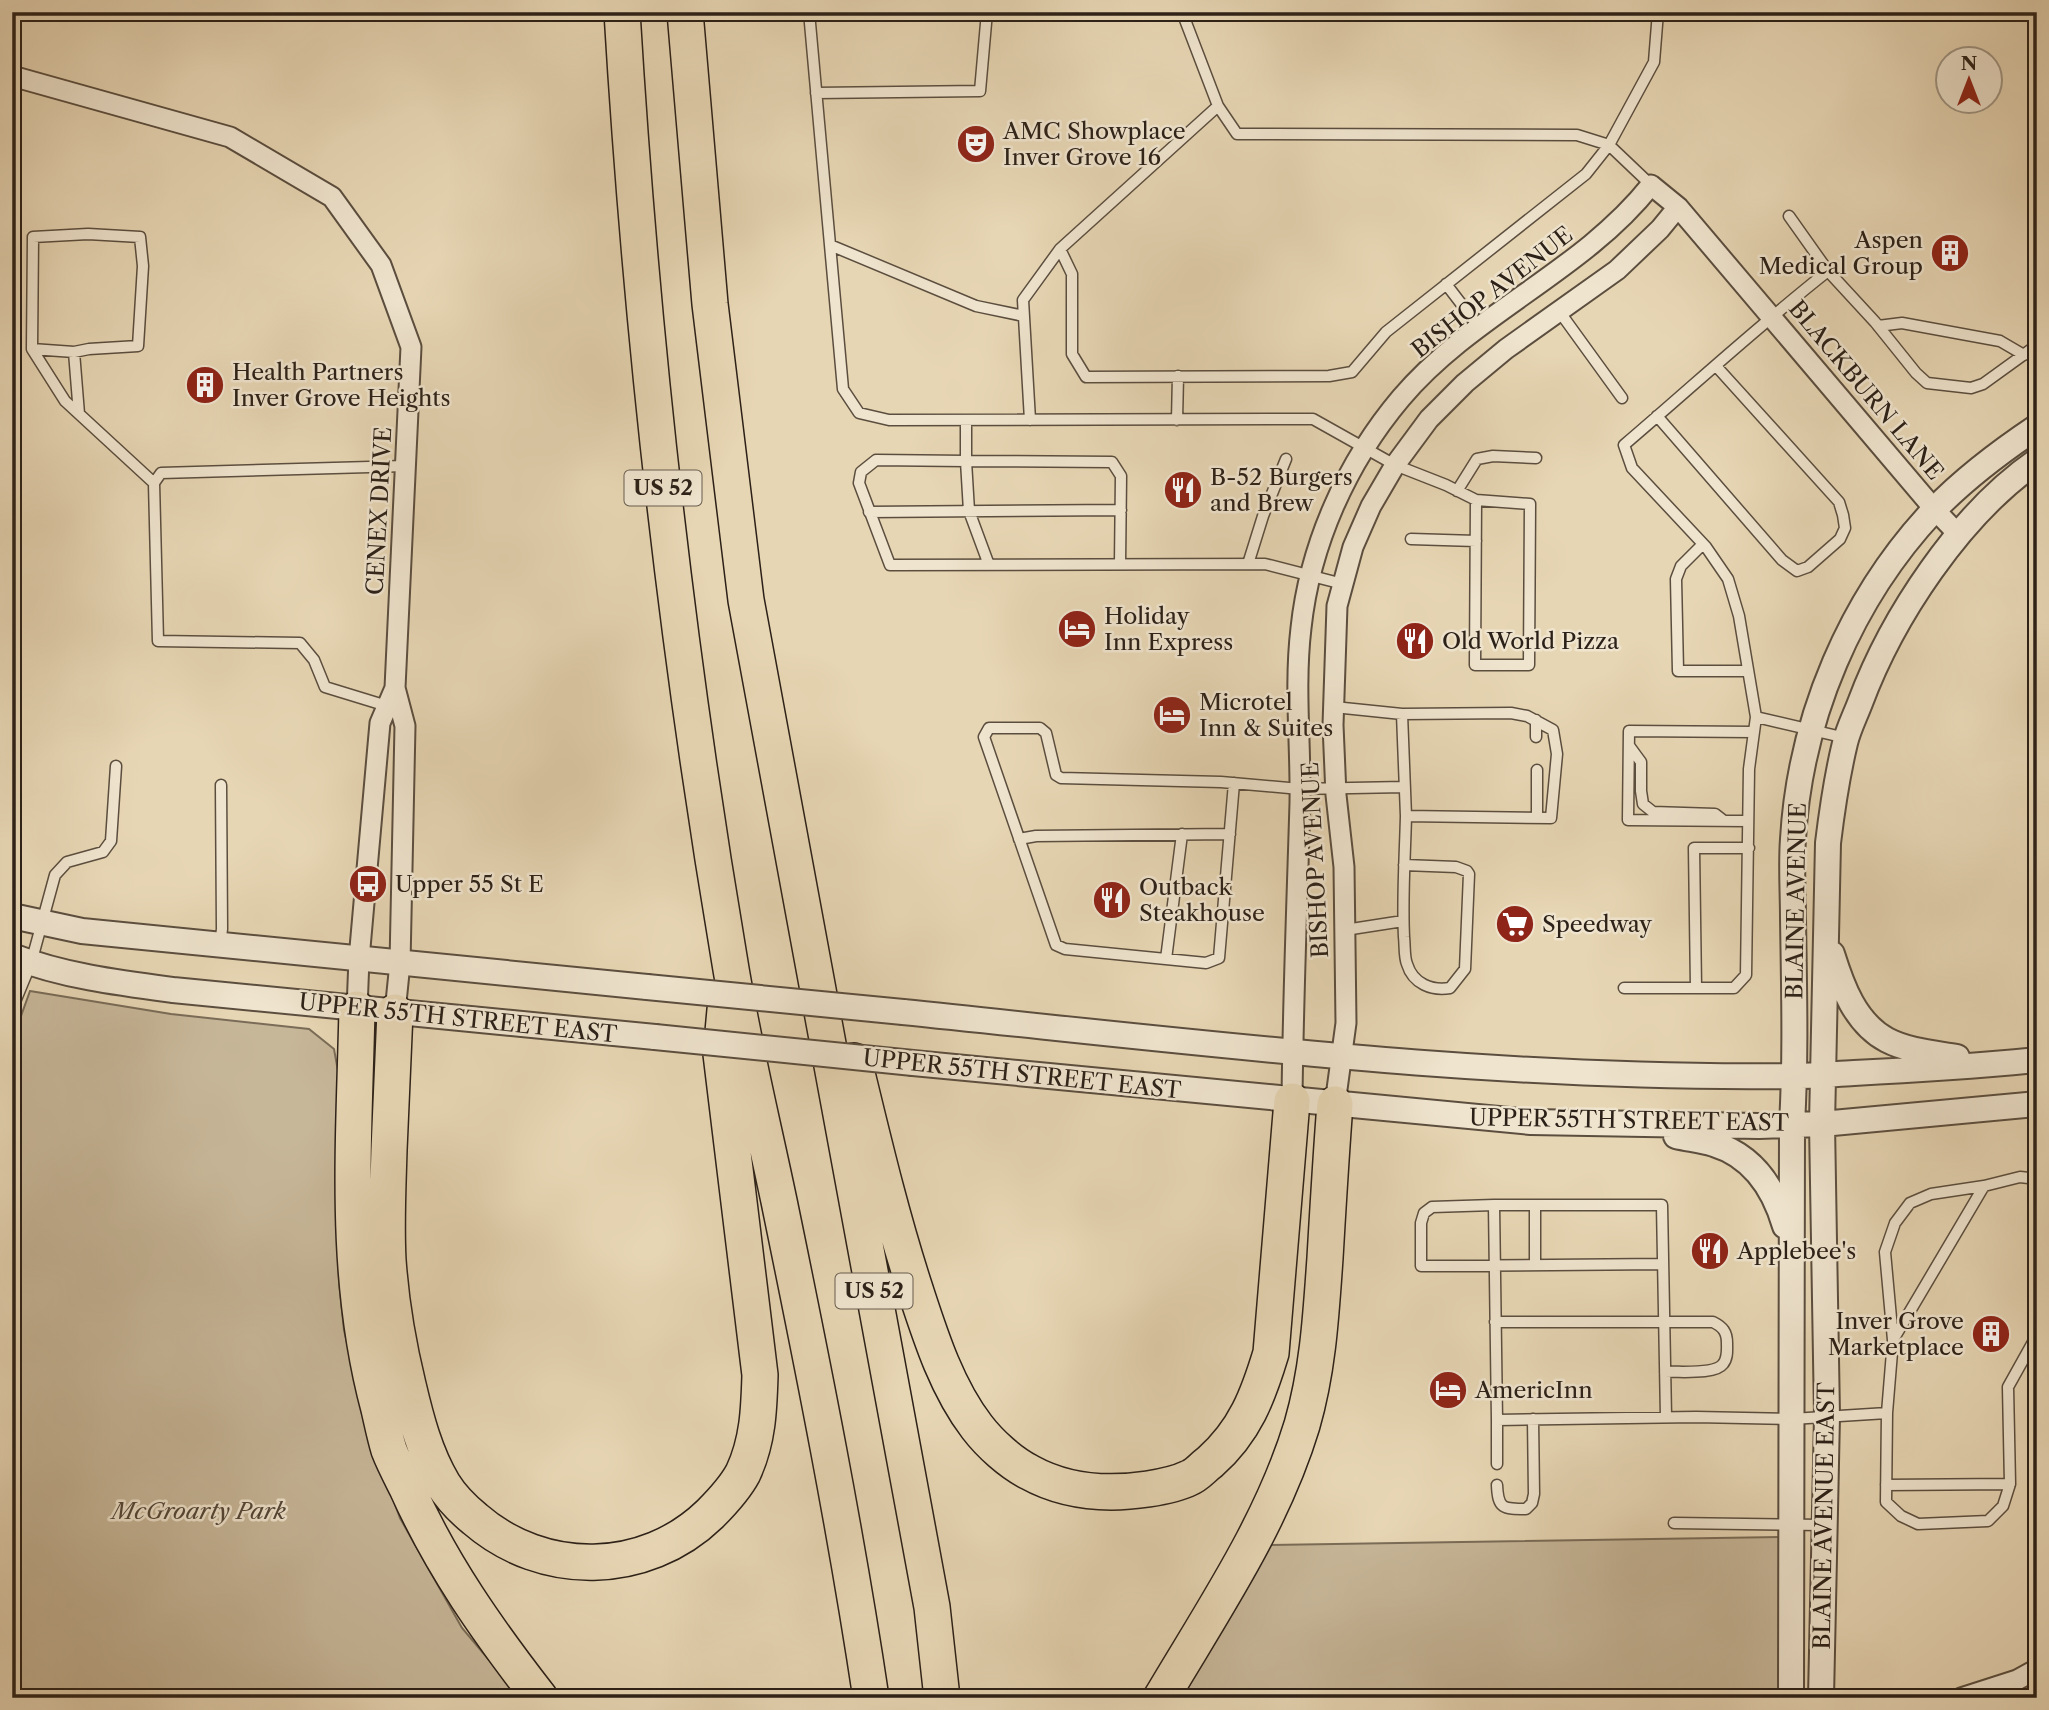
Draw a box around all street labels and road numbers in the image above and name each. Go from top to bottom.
street label: BISHOP AVENUE [1406,220,1578,364]
street label: BLACKBURN LANE [1783,295,1949,485]
street label: CENEX DRIVE [361,426,397,596]
road number: US 52 [624,470,702,505]
street label: BISHOP AVENUE [1296,761,1334,959]
street label: BLAINE AVENUE [1780,802,1812,1000]
street label: UPPER 55TH STREET EAST [297,987,619,1049]
street label: UPPER 55TH STREET EAST [861,1043,1183,1105]
street label: UPPER 55TH STREET EAST [1469,1103,1790,1137]
road number: US 52 [836,1274,912,1308]
street label: BLAINE AVENUE EAST [1808,1381,1840,1650]

